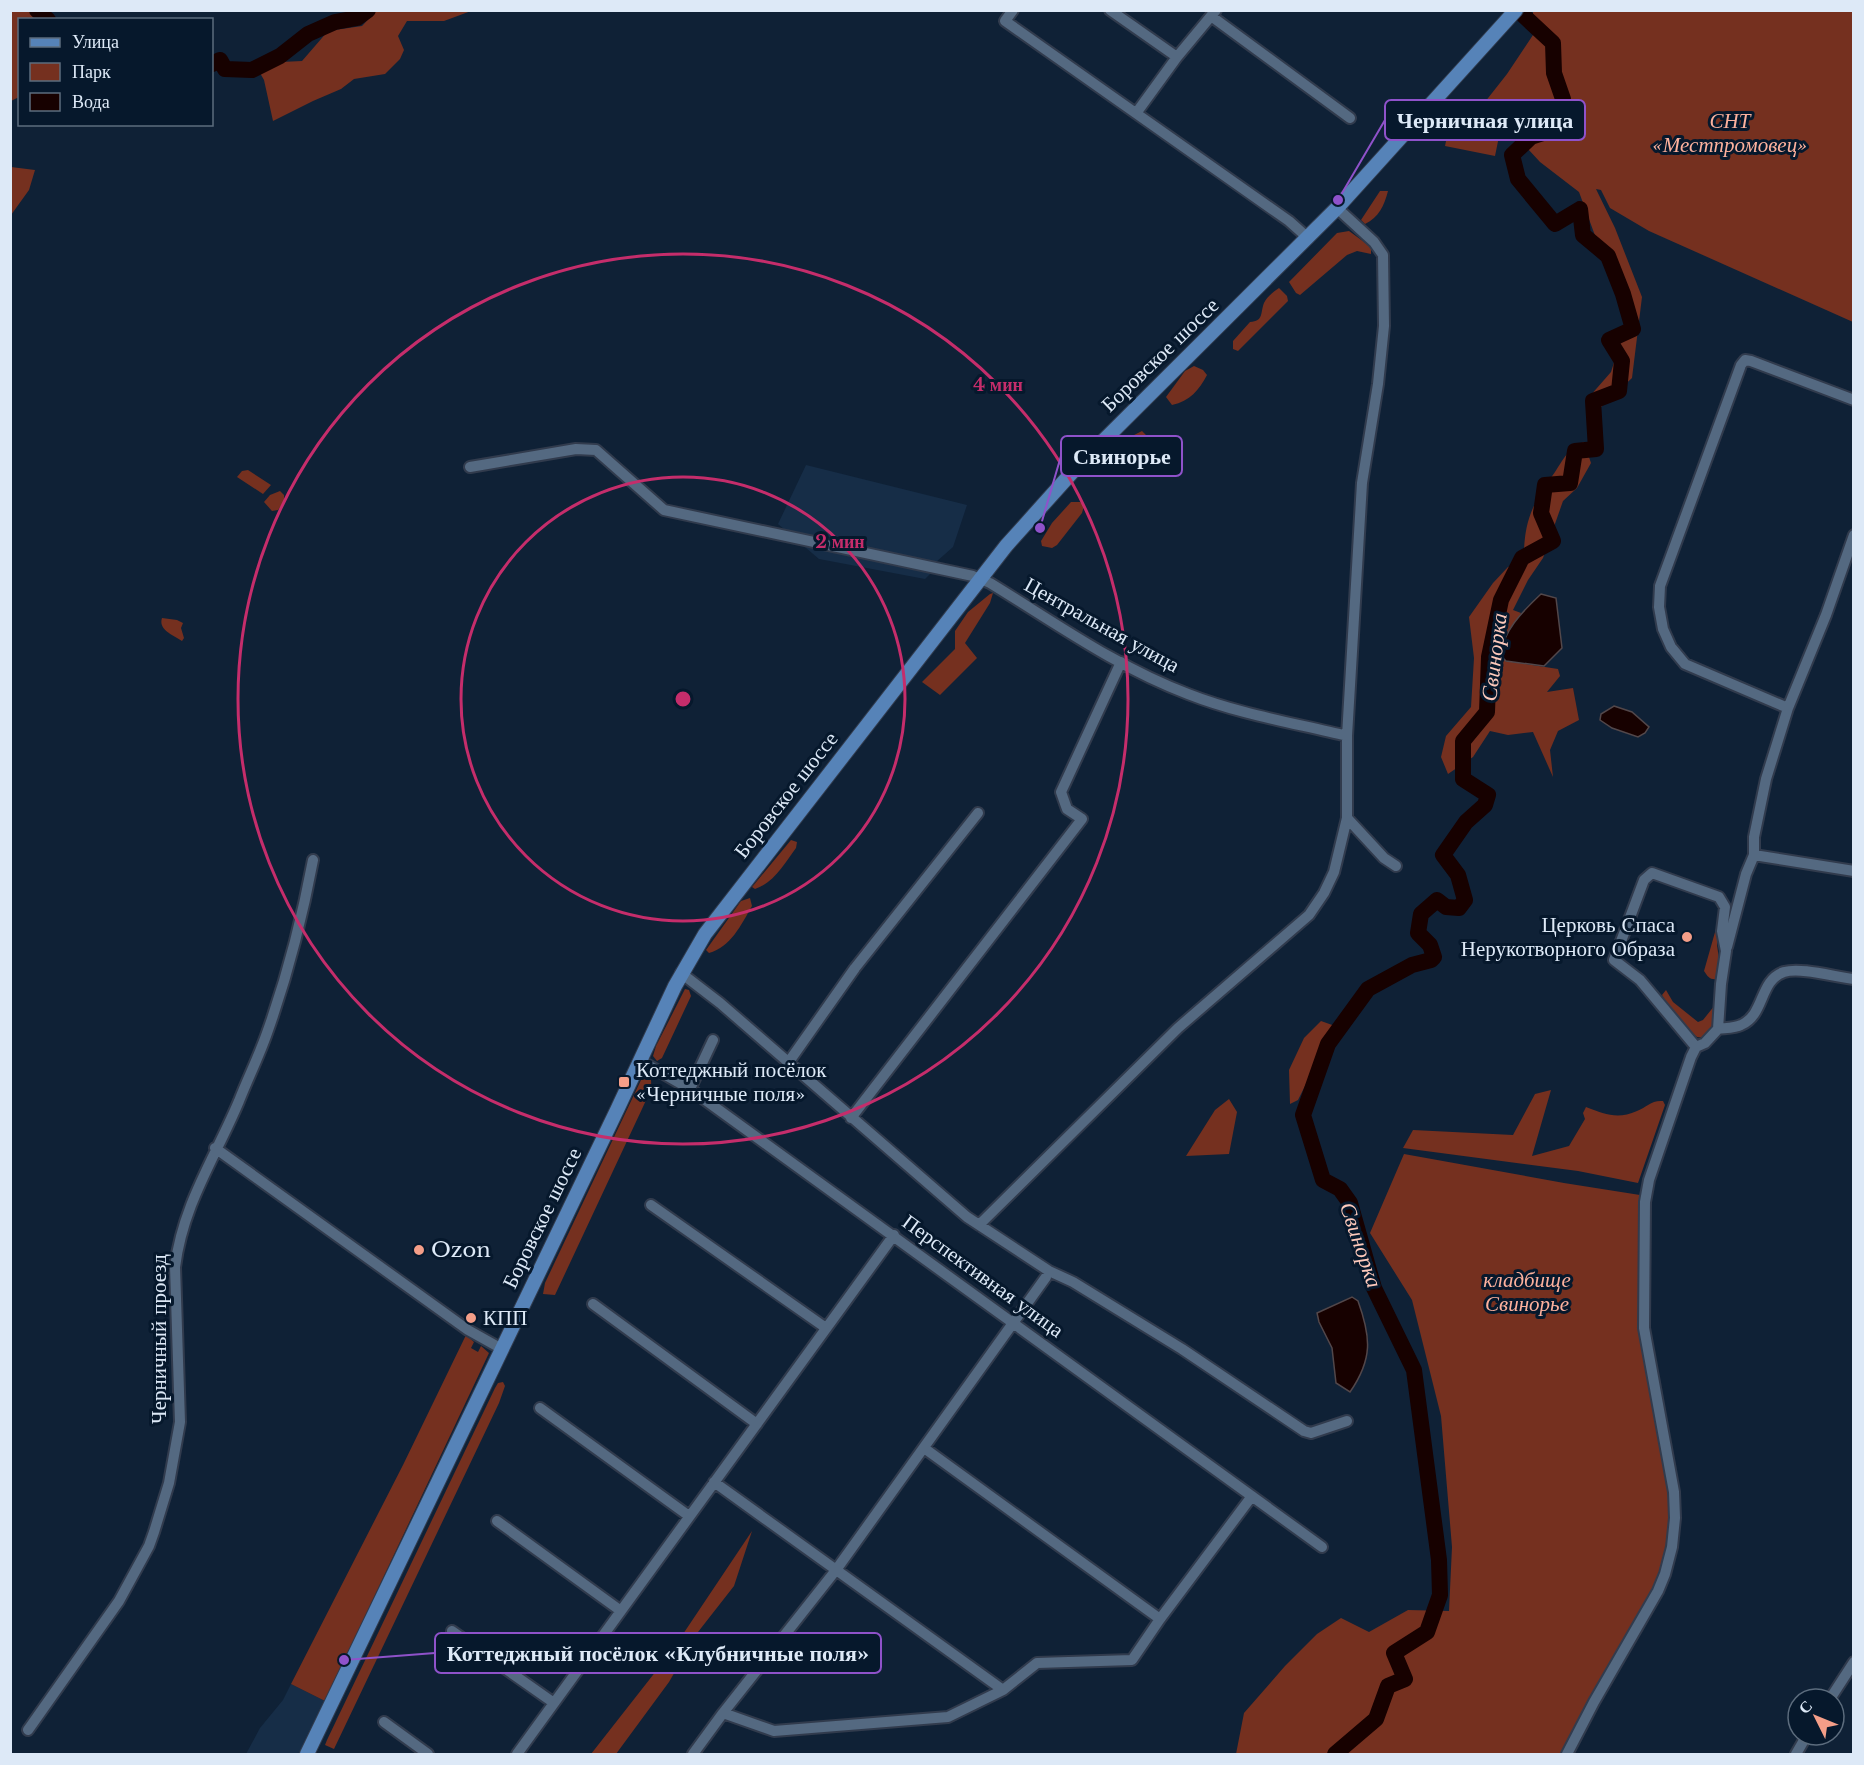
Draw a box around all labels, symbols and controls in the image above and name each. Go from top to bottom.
legend [18,18,213,126]
text: Улица [72,31,119,53]
text: Парк [72,61,111,83]
text: Вода [72,91,110,113]
callout: Черничная улица [1385,100,1585,140]
text: Черничная улица [1397,107,1573,134]
park label: СНТ «Местпромовец» [1653,108,1807,158]
street label: Боровское шоссе [1096,292,1224,418]
text: 4 мин [973,374,1023,396]
callout: Свинорье [1061,436,1182,476]
text: Свинорье [1073,443,1171,470]
text: 2 мин [815,531,865,553]
street label: Центральная улица [1020,572,1185,679]
water label: Свинорка [1475,611,1513,703]
centre of rings [673,689,693,709]
street label: Боровское шоссе [729,727,843,863]
place label: Церковь Спаса Нерукотворного Образа [1461,912,1676,962]
marker: Церковь Спаса Нерукотворного Образа [1680,930,1694,944]
place label: Коттеджный посёлок «Черничные поля» [636,1057,827,1107]
marker: Коттеджный посёлок «Черничные поля» [617,1075,631,1089]
street label: Боровское шоссе [497,1143,587,1293]
water label: Свинорка [1334,1199,1388,1291]
street label: Перспективная улица [897,1209,1069,1344]
place label: Ozon [431,1237,491,1263]
marker: Ozon [412,1243,426,1257]
street label: Черничный проезд [146,1254,172,1424]
park label: кладбище Свинорье [1483,1267,1571,1317]
place label: КПП [483,1305,527,1331]
marker: КПП [464,1311,478,1325]
callout: Коттеджный посёлок «Клубничные поля» [435,1633,881,1673]
text: Коттеджный посёлок «Клубничные поля» [447,1640,869,1667]
north arrow [1786,1687,1846,1747]
text: С [1794,1696,1816,1718]

